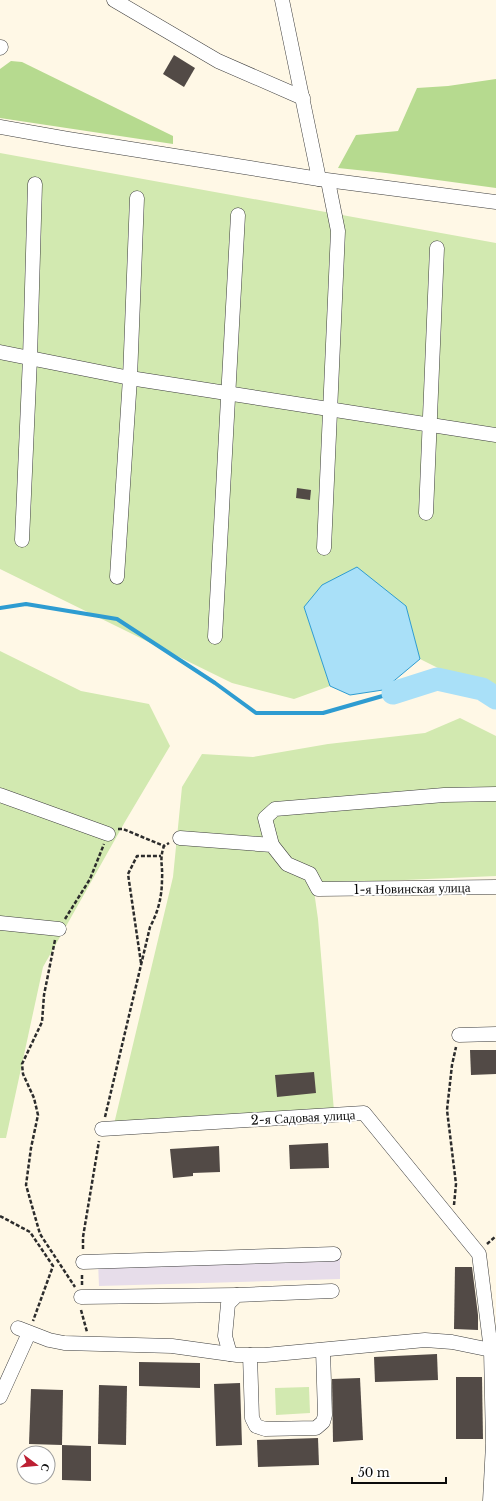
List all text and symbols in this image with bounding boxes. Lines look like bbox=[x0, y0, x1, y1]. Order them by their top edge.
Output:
street label: 1-я Новинская улица bbox=[353, 879, 471, 898]
street label: 2-я Садовая улица bbox=[250, 1106, 356, 1129]
north arrow bbox=[16, 1445, 56, 1485]
scale bar bbox=[352, 1459, 446, 1485]
text: С bbox=[38, 1462, 53, 1474]
text: 50 m bbox=[358, 1465, 390, 1480]

